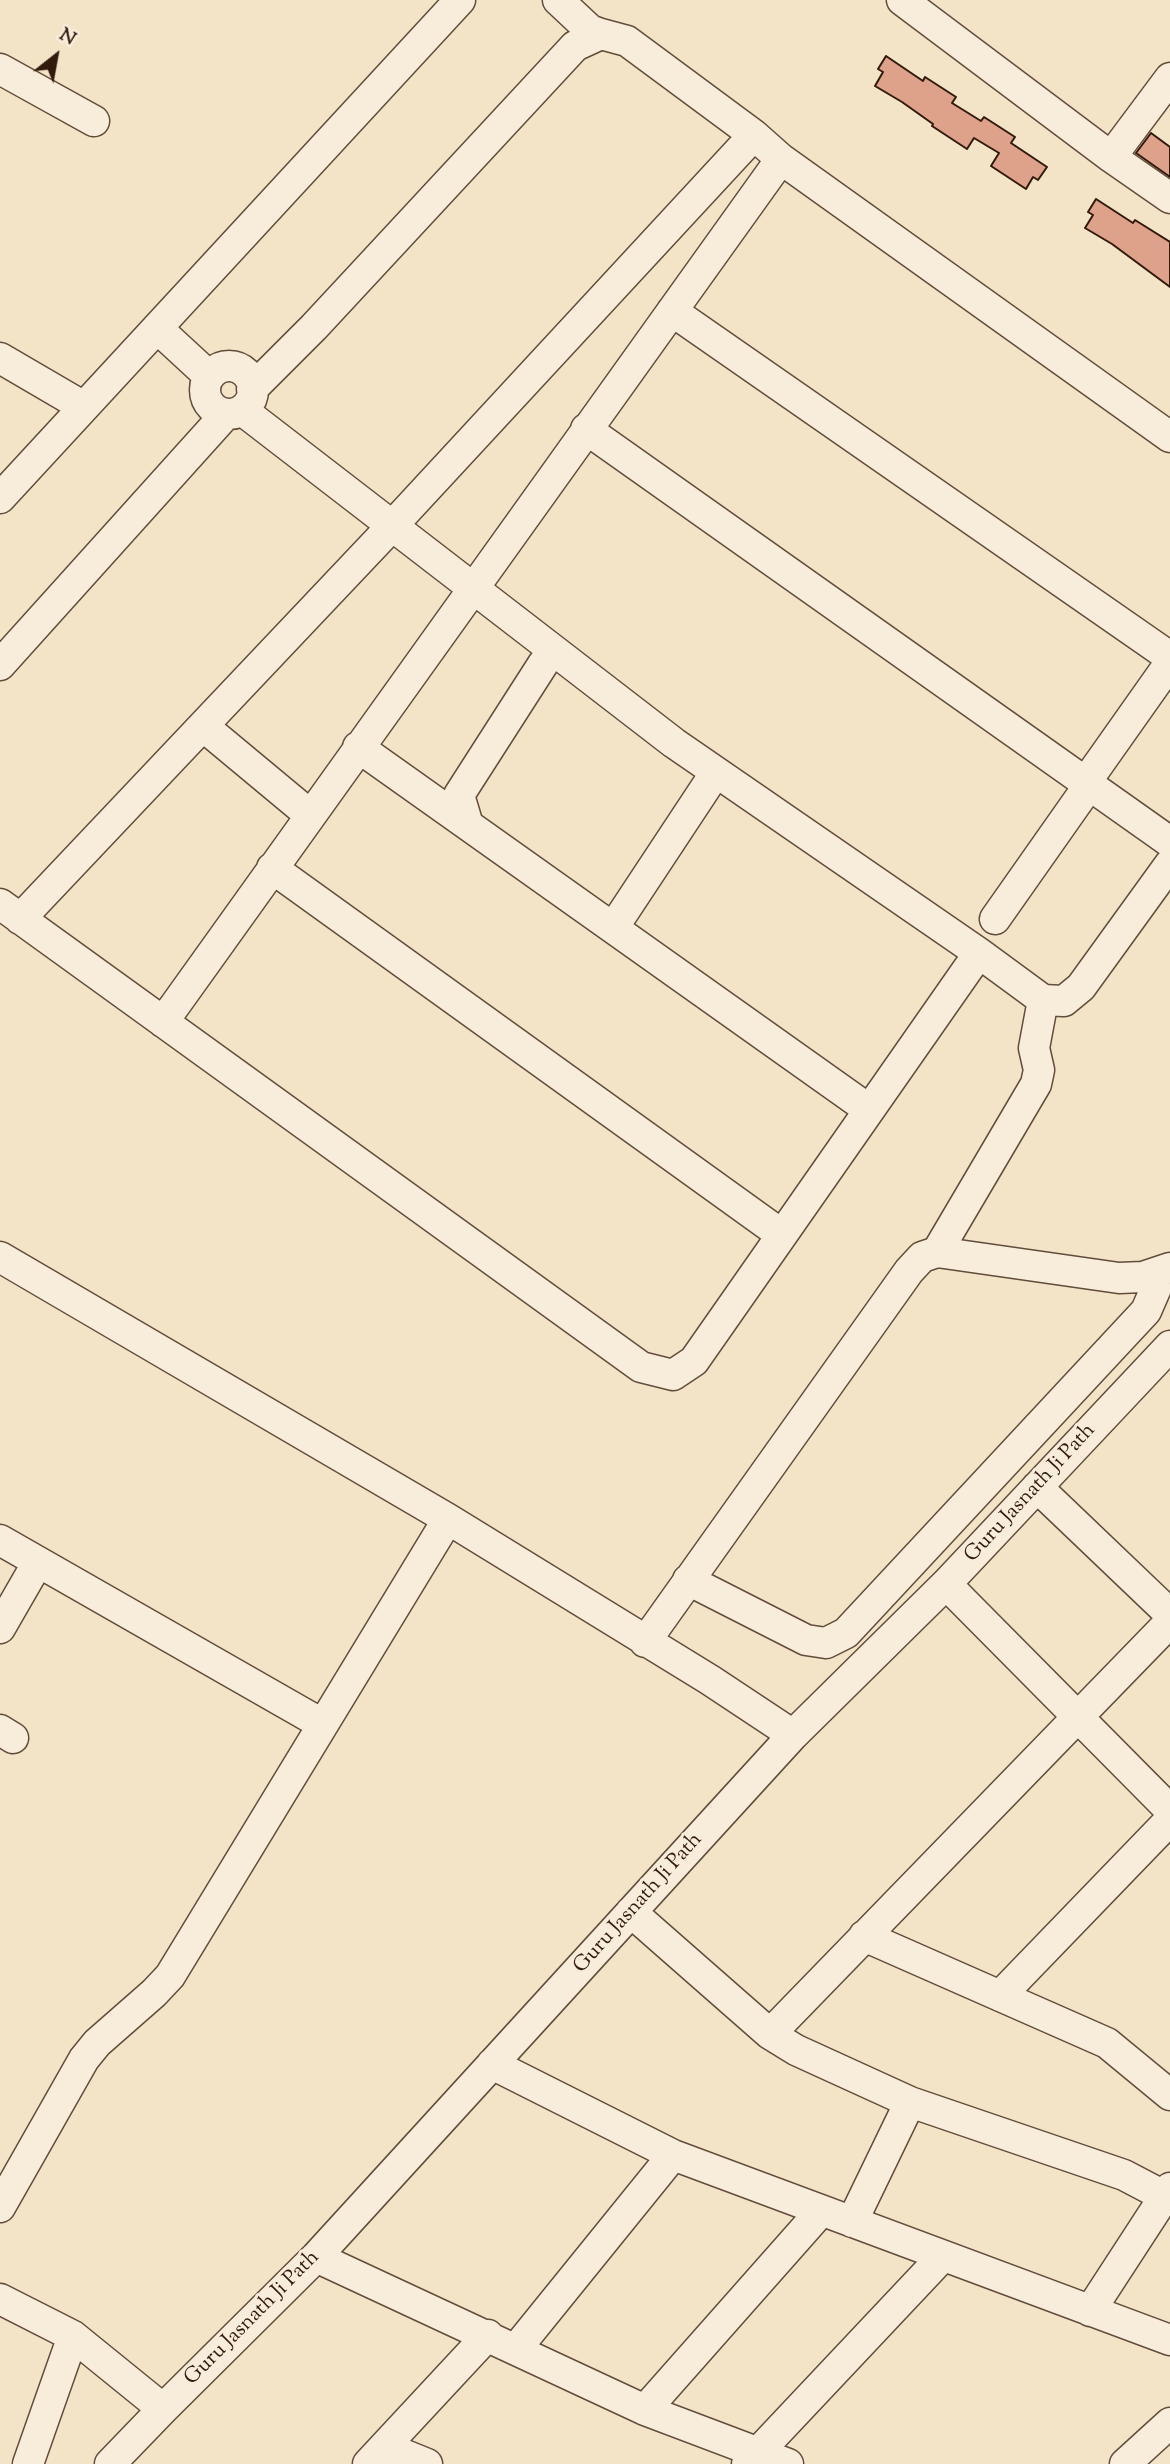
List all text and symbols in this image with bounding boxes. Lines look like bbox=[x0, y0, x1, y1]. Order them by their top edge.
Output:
north arrow bbox=[21, 21, 91, 91]
text: N bbox=[54, 22, 81, 53]
street label: Guru Jasnath Ji Path bbox=[960, 1419, 1102, 1569]
street label: Guru Jasnath Ji Path bbox=[569, 1828, 709, 1980]
street label: Guru Jasnath Ji Path bbox=[180, 2246, 326, 2392]

